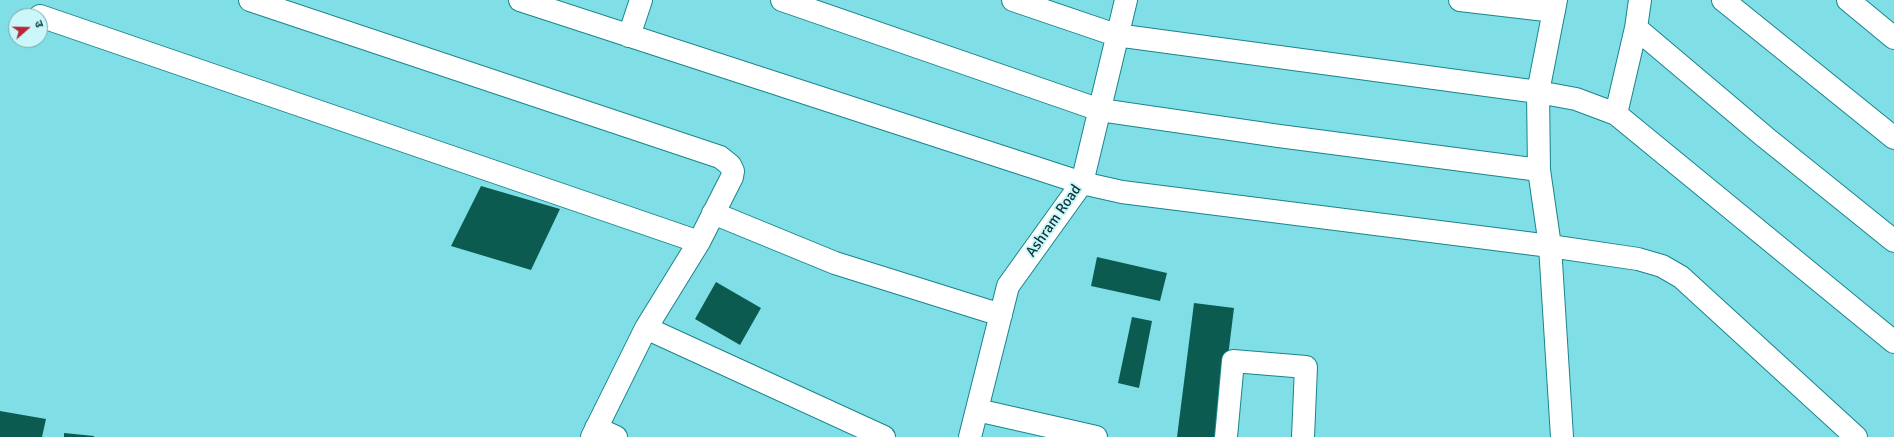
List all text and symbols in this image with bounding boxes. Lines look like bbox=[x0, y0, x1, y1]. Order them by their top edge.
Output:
north arrow bbox=[8, 8, 48, 48]
text: उ bbox=[32, 19, 46, 29]
street label: Ashram Road bbox=[1022, 181, 1086, 261]

